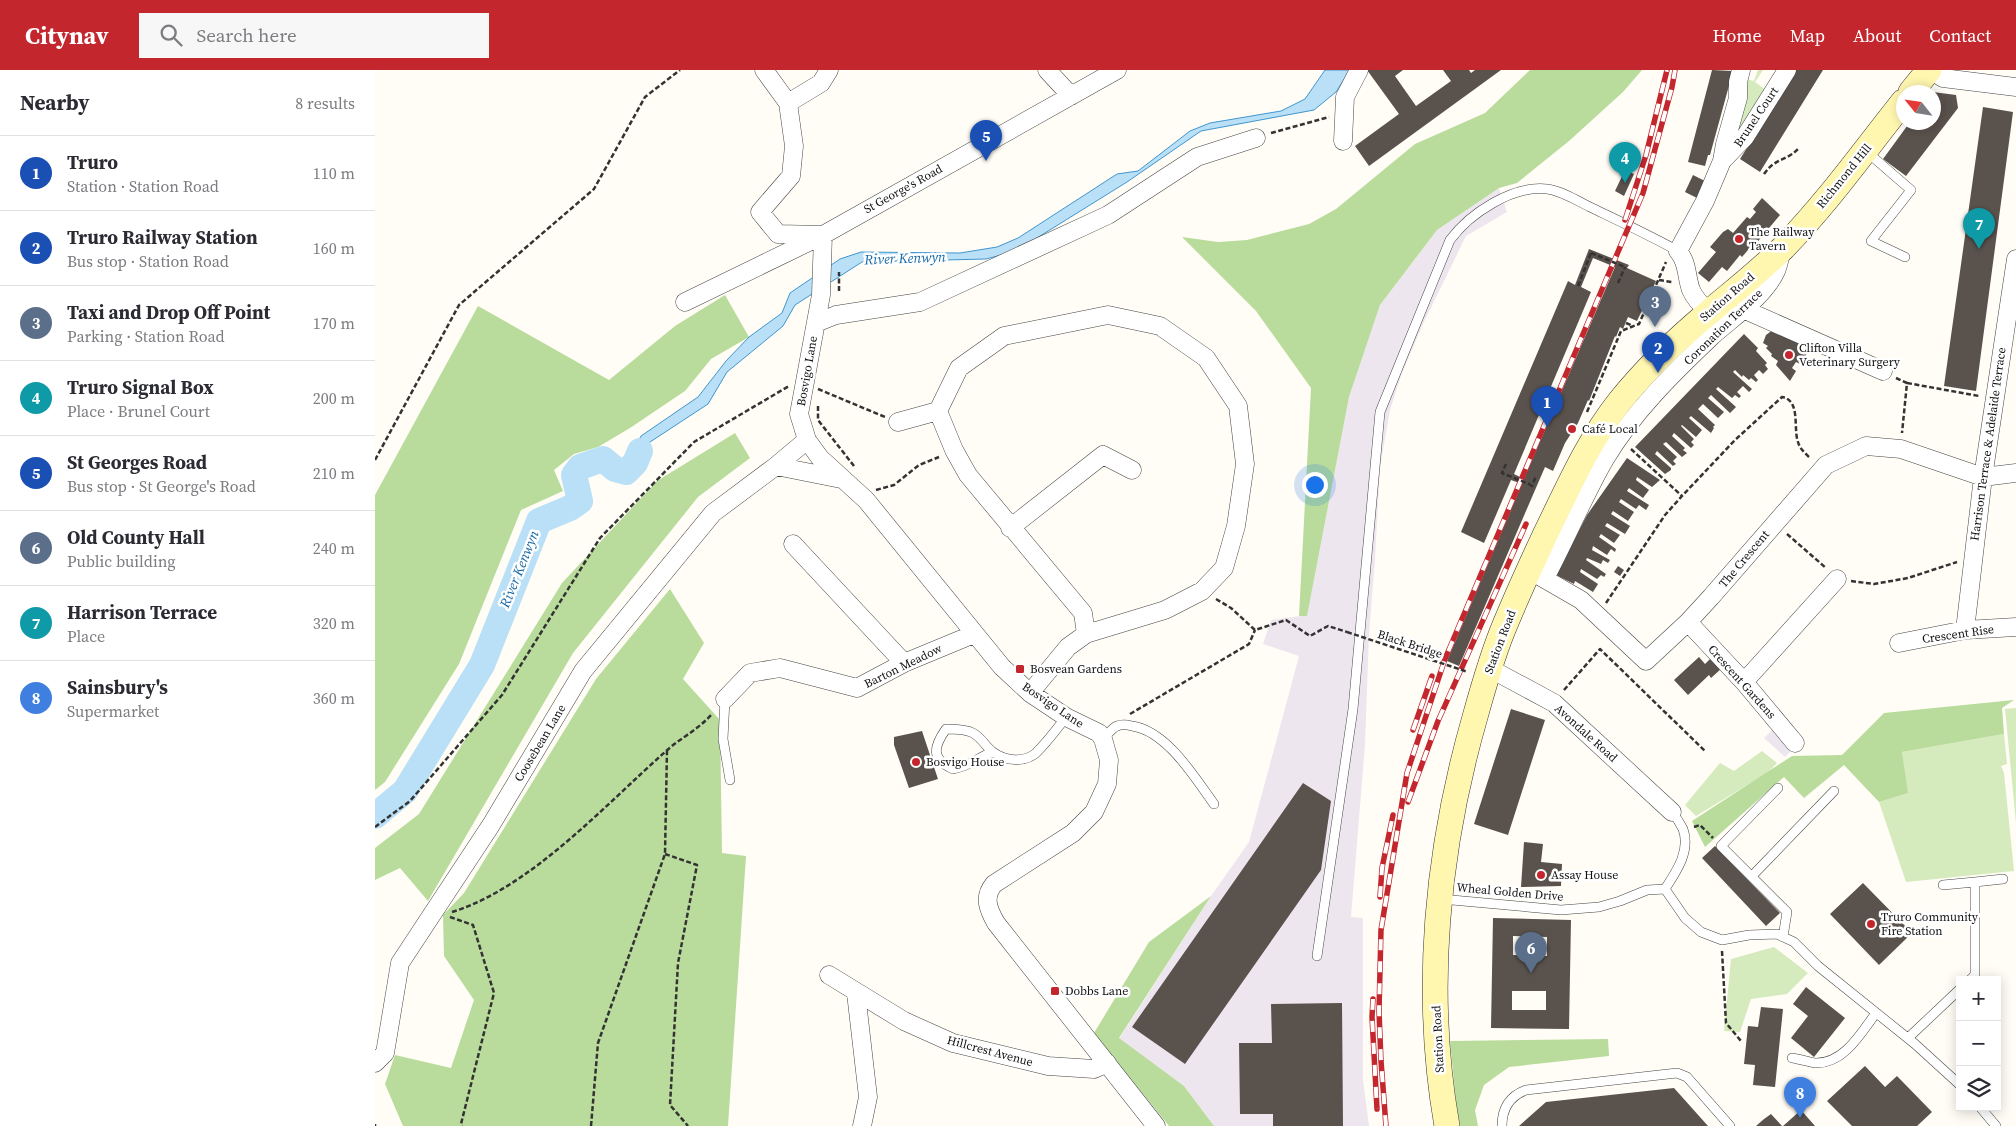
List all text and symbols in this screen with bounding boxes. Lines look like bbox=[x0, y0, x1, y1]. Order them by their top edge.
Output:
search box bbox=[139, 13, 489, 58]
text: Citynav bbox=[25, 19, 109, 52]
icon: search bbox=[157, 21, 185, 49]
text: Search here bbox=[197, 22, 297, 48]
text: Home bbox=[1713, 23, 1762, 48]
text: Map bbox=[1790, 23, 1825, 48]
text: About bbox=[1853, 23, 1901, 48]
text: Contact bbox=[1929, 23, 1991, 48]
street label: Brunel Court bbox=[1730, 84, 1782, 150]
north arrow bbox=[1896, 85, 1941, 130]
text: Nearby bbox=[20, 88, 90, 117]
text: 8 results bbox=[295, 92, 355, 114]
pin: 5 bbox=[970, 120, 1002, 161]
street label: Richmond Hill bbox=[1813, 140, 1875, 212]
pin: 4 bbox=[1609, 142, 1641, 183]
text: Truro bbox=[67, 149, 118, 175]
street label: St George's Road bbox=[861, 161, 945, 217]
text: 1 bbox=[32, 162, 40, 184]
text: 110 m bbox=[313, 162, 355, 184]
text: Station · Station Road bbox=[67, 175, 219, 197]
pin: 7 bbox=[1963, 208, 1995, 249]
text: Truro Railway Station bbox=[67, 224, 258, 250]
place label: The Railway Tavern bbox=[1749, 224, 1815, 254]
marker: The Railway Tavern bbox=[1733, 233, 1745, 245]
text: 2 bbox=[32, 237, 40, 259]
text: 160 m bbox=[313, 237, 355, 259]
water label: River Kenwyn bbox=[863, 247, 946, 269]
text: Bus stop · Station Road bbox=[67, 250, 229, 272]
street label: Station Road bbox=[1696, 269, 1758, 325]
street label: Coronation Terrace bbox=[1680, 285, 1766, 369]
pin: 3 bbox=[1639, 286, 1671, 327]
text: Taxi and Drop Off Point bbox=[67, 299, 270, 325]
text: 3 bbox=[32, 312, 40, 334]
text: 170 m bbox=[313, 312, 355, 334]
text: Parking · Station Road bbox=[67, 325, 225, 347]
pin: 2 bbox=[1642, 332, 1674, 373]
street label: Bosvigo Lane bbox=[793, 335, 821, 407]
place label: Clifton Villa Veterinary Surgery bbox=[1799, 340, 1901, 370]
street label: Harrison Terrace & Adelaide Terrace bbox=[1966, 346, 2010, 542]
marker: Clifton Villa Veterinary Surgery bbox=[1783, 349, 1795, 361]
text: Truro Signal Box bbox=[67, 374, 214, 400]
pin: 1 bbox=[1531, 386, 1563, 427]
text: 4 bbox=[32, 387, 40, 409]
text: 200 m bbox=[313, 387, 355, 409]
text: Place · Brunel Court bbox=[67, 400, 210, 422]
place label: Café Local bbox=[1582, 421, 1638, 437]
marker: Café Local bbox=[1566, 423, 1578, 435]
text: St Georges Road bbox=[67, 449, 207, 475]
text: 5 bbox=[32, 462, 40, 484]
text: 210 m bbox=[313, 462, 355, 484]
your location bbox=[1302, 472, 1328, 498]
text: Bus stop · St George's Road bbox=[67, 475, 256, 497]
text: Old County Hall bbox=[67, 524, 205, 550]
water label: River Kenwyn bbox=[494, 527, 544, 611]
street label: The Crescent bbox=[1715, 527, 1773, 591]
text: 6 bbox=[32, 537, 40, 559]
text: 240 m bbox=[313, 537, 355, 559]
text: Public building bbox=[67, 550, 176, 572]
text: Harrison Terrace bbox=[67, 599, 217, 625]
street label: Station Road bbox=[1480, 608, 1520, 676]
text: 7 bbox=[32, 612, 40, 634]
text: 320 m bbox=[313, 612, 355, 634]
street label: Crescent Rise bbox=[1921, 621, 1995, 647]
text: Place bbox=[67, 625, 105, 647]
street label: Black Bridge bbox=[1376, 626, 1444, 662]
street label: Barton Meadow bbox=[861, 640, 945, 692]
street label: Crescent Gardens bbox=[1704, 642, 1780, 722]
place label: Bosvean Gardens bbox=[1030, 661, 1122, 677]
marker: Bosvean Gardens bbox=[1014, 663, 1026, 675]
text: Sainsbury's bbox=[67, 674, 168, 700]
street label: Bosvigo Lane bbox=[1019, 678, 1087, 732]
text: 8 bbox=[32, 687, 40, 709]
text: 360 m bbox=[313, 687, 355, 709]
text: Supermarket bbox=[67, 700, 159, 722]
street label: Avondale Road bbox=[1551, 700, 1621, 766]
street label: Coosebean Lane bbox=[511, 701, 569, 785]
place label: Bosvigo House bbox=[926, 754, 1004, 770]
marker: Bosvigo House bbox=[910, 756, 922, 768]
place label: Assay House bbox=[1551, 867, 1618, 883]
marker: Assay House bbox=[1535, 869, 1547, 881]
street label: Wheal Golden Drive bbox=[1456, 879, 1564, 905]
place label: Truro Community Fire Station bbox=[1881, 909, 1979, 939]
marker: Truro Community Fire Station bbox=[1865, 918, 1877, 930]
pin: 6 bbox=[1515, 932, 1547, 973]
map controls bbox=[1956, 976, 2001, 1111]
button: + bbox=[1956, 976, 2001, 1021]
place label: Dobbs Lane bbox=[1065, 983, 1128, 999]
marker: Dobbs Lane bbox=[1049, 985, 1061, 997]
street label: Station Road bbox=[1428, 1005, 1448, 1073]
button: − bbox=[1956, 1021, 2001, 1066]
street label: Hillcrest Avenue bbox=[945, 1032, 1035, 1070]
button: layers bbox=[1956, 1066, 2001, 1111]
pin: 8 bbox=[1784, 1077, 1816, 1118]

